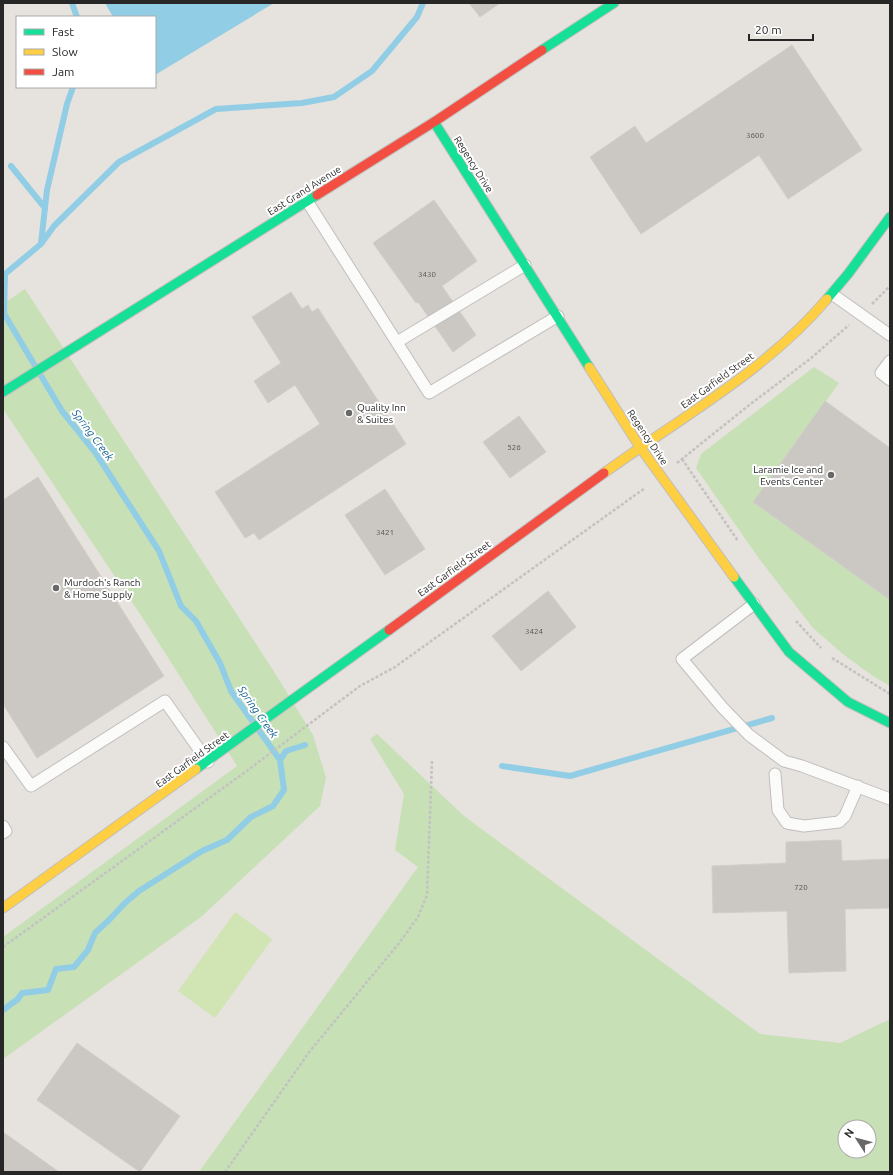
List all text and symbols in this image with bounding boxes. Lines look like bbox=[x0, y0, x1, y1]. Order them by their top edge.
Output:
legend bbox=[16, 16, 156, 88]
scale bar bbox=[749, 16, 813, 42]
text: 20 m bbox=[755, 23, 782, 36]
text: Fast bbox=[52, 25, 74, 38]
text: Slow bbox=[52, 45, 78, 58]
text: Jam bbox=[52, 65, 74, 78]
house number: 3600 bbox=[746, 131, 765, 140]
street label: Regency Drive bbox=[452, 134, 495, 194]
street label: East Grand Avenue bbox=[266, 163, 343, 217]
house number: 3430 bbox=[418, 270, 437, 279]
street label: East Garfield Street bbox=[679, 350, 756, 411]
place label: Quality Inn & Suites bbox=[357, 402, 406, 425]
water label: Spring Creek bbox=[69, 406, 116, 463]
marker: Quality Inn & Suites bbox=[344, 408, 354, 418]
street label: Regency Drive bbox=[625, 408, 670, 467]
house number: 526 bbox=[507, 443, 521, 452]
place label: Laramie Ice and Events Center bbox=[753, 464, 823, 487]
marker: Laramie Ice and Events Center bbox=[826, 470, 836, 480]
house number: 3421 bbox=[376, 528, 394, 537]
street label: East Garfield Street bbox=[416, 538, 493, 599]
place label: Murdoch's Ranch & Home Supply bbox=[64, 577, 140, 600]
marker: Murdoch's Ranch & Home Supply bbox=[51, 583, 61, 593]
house number: 3424 bbox=[525, 627, 544, 636]
water label: Spring Creek bbox=[235, 683, 281, 741]
street label: East Garfield Street bbox=[154, 729, 231, 790]
house number: 720 bbox=[794, 883, 808, 892]
north arrow bbox=[837, 1119, 877, 1159]
text: N bbox=[842, 1126, 856, 1140]

